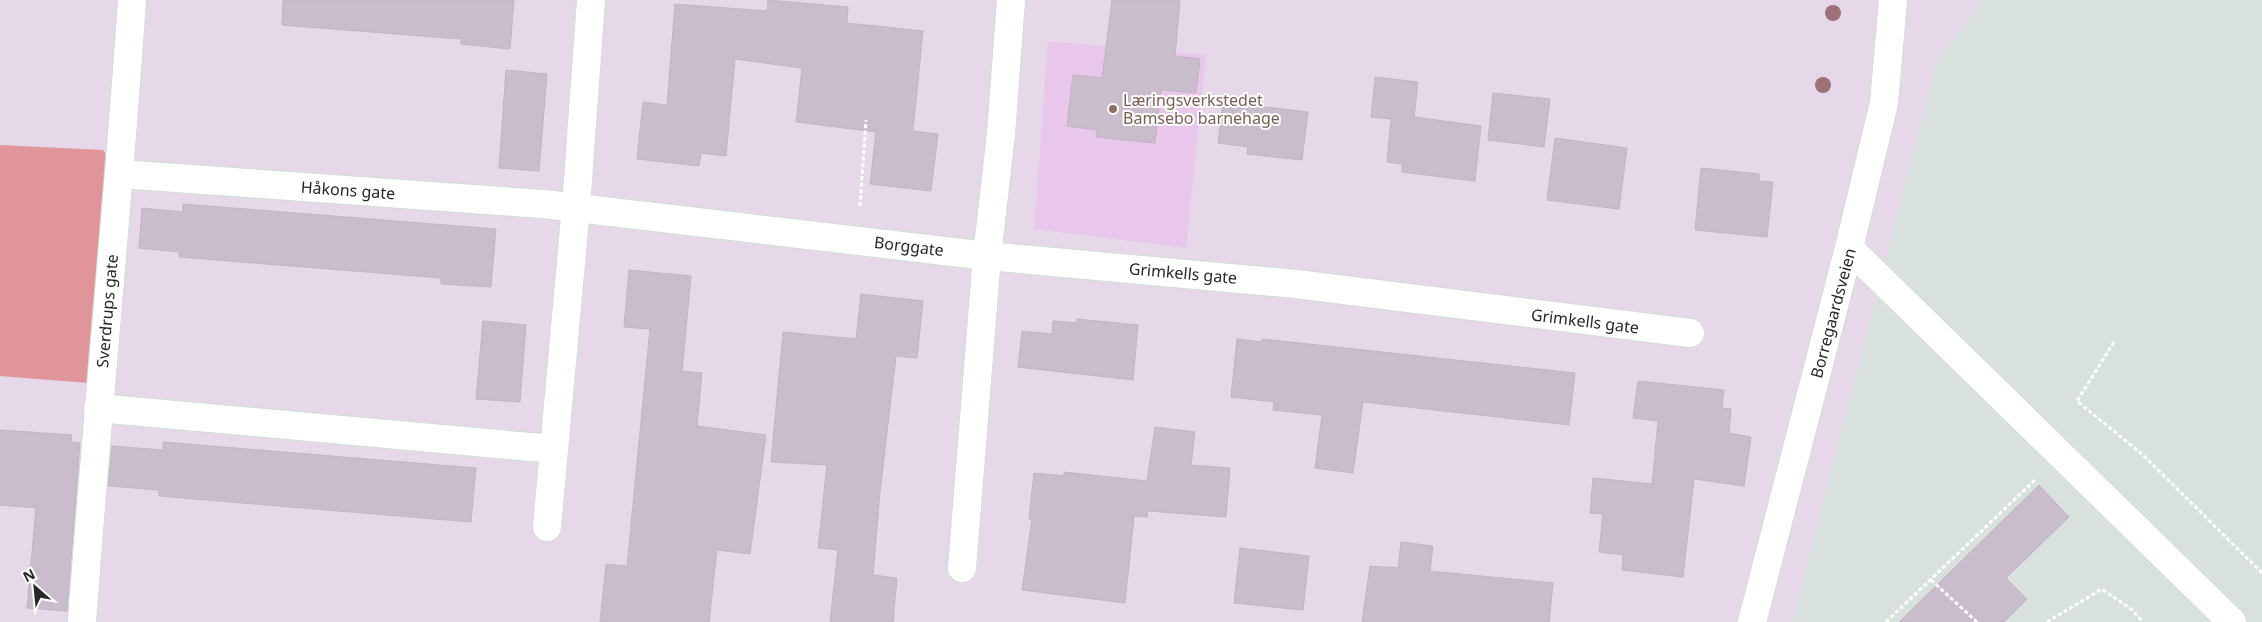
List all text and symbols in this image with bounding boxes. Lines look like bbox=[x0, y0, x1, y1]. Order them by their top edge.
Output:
place label: Læringsverkstedet Bamsebo barnehage bbox=[1123, 89, 1280, 129]
marker: Læringsverkstedet Bamsebo barnehage bbox=[1107, 103, 1119, 115]
street label: Håkons gate bbox=[300, 176, 396, 204]
street label: Borggate bbox=[873, 231, 945, 261]
street label: Borregaardsveien bbox=[1805, 246, 1861, 380]
street label: Sverdrups gate bbox=[91, 253, 123, 369]
street label: Grimkells gate bbox=[1128, 257, 1238, 289]
street label: Grimkells gate bbox=[1530, 303, 1640, 339]
north arrow bbox=[10, 562, 60, 612]
text: N bbox=[19, 564, 38, 586]

